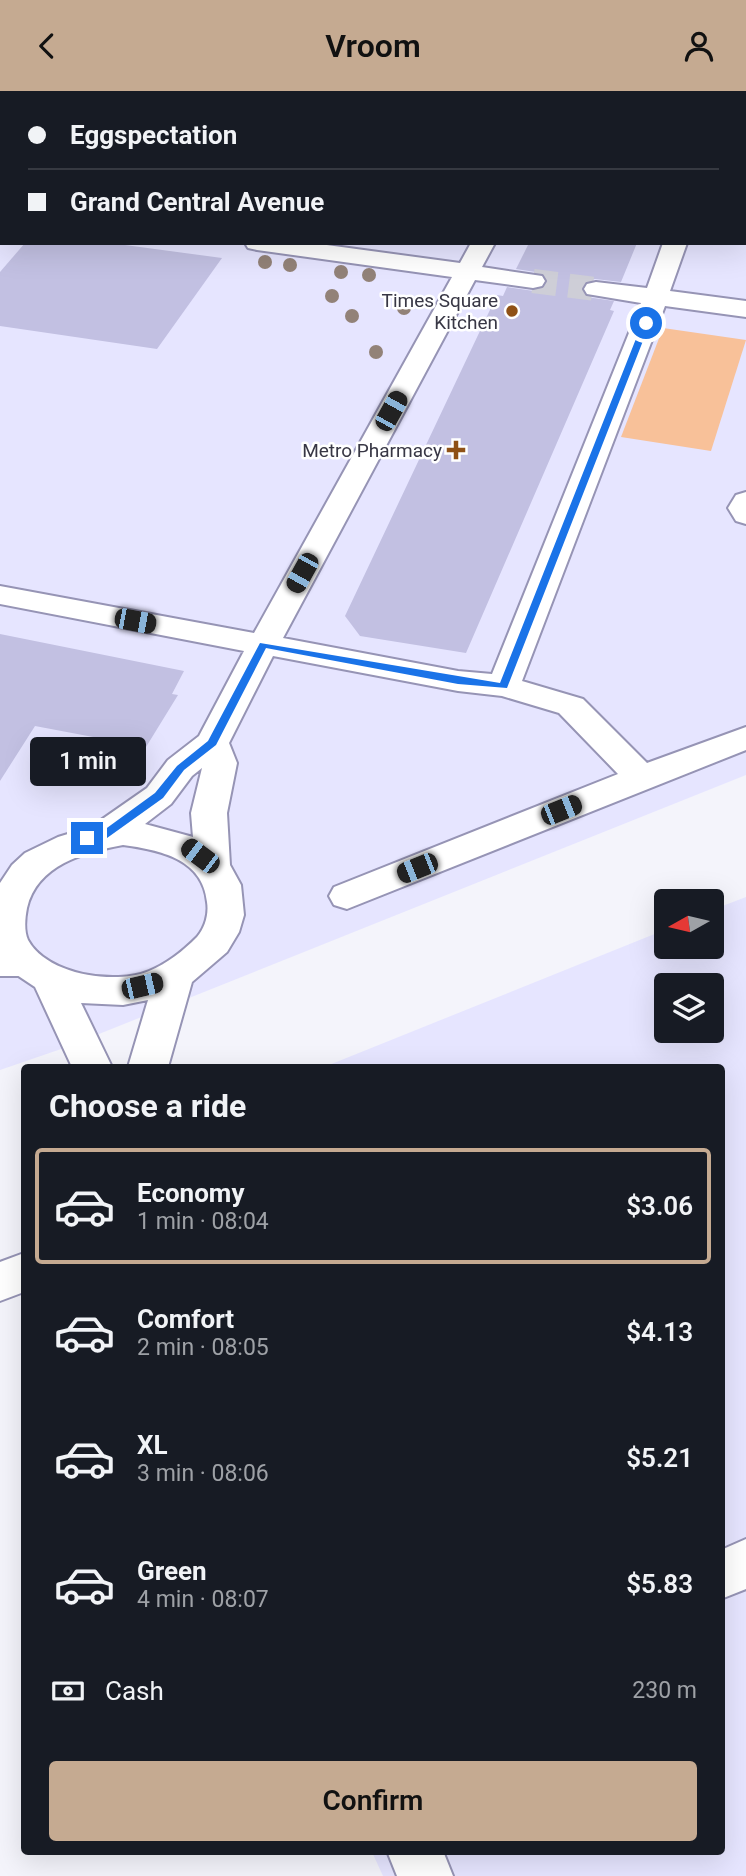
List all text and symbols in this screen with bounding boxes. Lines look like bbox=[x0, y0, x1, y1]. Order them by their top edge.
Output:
icon: back bbox=[28, 27, 66, 65]
text: Vroom bbox=[325, 27, 421, 65]
icon: person bbox=[680, 27, 718, 65]
text: Eggspectation bbox=[70, 120, 237, 150]
text: Grand Central Avenue bbox=[70, 187, 324, 217]
place label: Times Square Kitchen bbox=[382, 289, 498, 334]
marker: Times Square Kitchen bbox=[504, 303, 520, 319]
route start bbox=[630, 307, 662, 339]
car bbox=[372, 388, 411, 434]
place label: Metro Pharmacy bbox=[302, 439, 442, 462]
marker: Metro Pharmacy bbox=[448, 442, 464, 458]
car bbox=[283, 550, 322, 596]
car bbox=[113, 607, 158, 635]
callout: 1 min bbox=[29, 737, 145, 785]
text: 1 min bbox=[59, 748, 117, 775]
car bbox=[538, 792, 585, 828]
route end bbox=[71, 822, 103, 854]
car bbox=[177, 835, 224, 877]
car bbox=[394, 850, 441, 886]
north arrow bbox=[654, 889, 724, 959]
map controls bbox=[654, 889, 724, 1043]
car bbox=[120, 971, 165, 1001]
button: layers bbox=[654, 973, 724, 1043]
text: Choose a ride bbox=[49, 1087, 246, 1125]
icon: car bbox=[53, 1175, 116, 1238]
text: Economy bbox=[137, 1178, 244, 1208]
text: $3.06 bbox=[626, 1191, 693, 1221]
text: 1 min · 08:04 bbox=[137, 1208, 269, 1235]
icon: car bbox=[53, 1301, 116, 1364]
text: Comfort bbox=[137, 1304, 234, 1334]
text: $4.13 bbox=[626, 1317, 693, 1347]
text: 2 min · 08:05 bbox=[137, 1334, 269, 1361]
icon: car bbox=[53, 1427, 116, 1490]
text: XL bbox=[137, 1430, 168, 1460]
text: $5.21 bbox=[626, 1443, 693, 1473]
text: 3 min · 08:06 bbox=[137, 1460, 269, 1487]
icon: car bbox=[53, 1553, 116, 1616]
text: Green bbox=[137, 1556, 207, 1586]
text: $5.83 bbox=[626, 1569, 693, 1599]
text: 4 min · 08:07 bbox=[137, 1586, 269, 1613]
icon: cash bbox=[49, 1672, 87, 1710]
text: Cash bbox=[105, 1676, 164, 1706]
text: 230 m bbox=[632, 1677, 697, 1704]
button: Confirm bbox=[49, 1761, 697, 1841]

